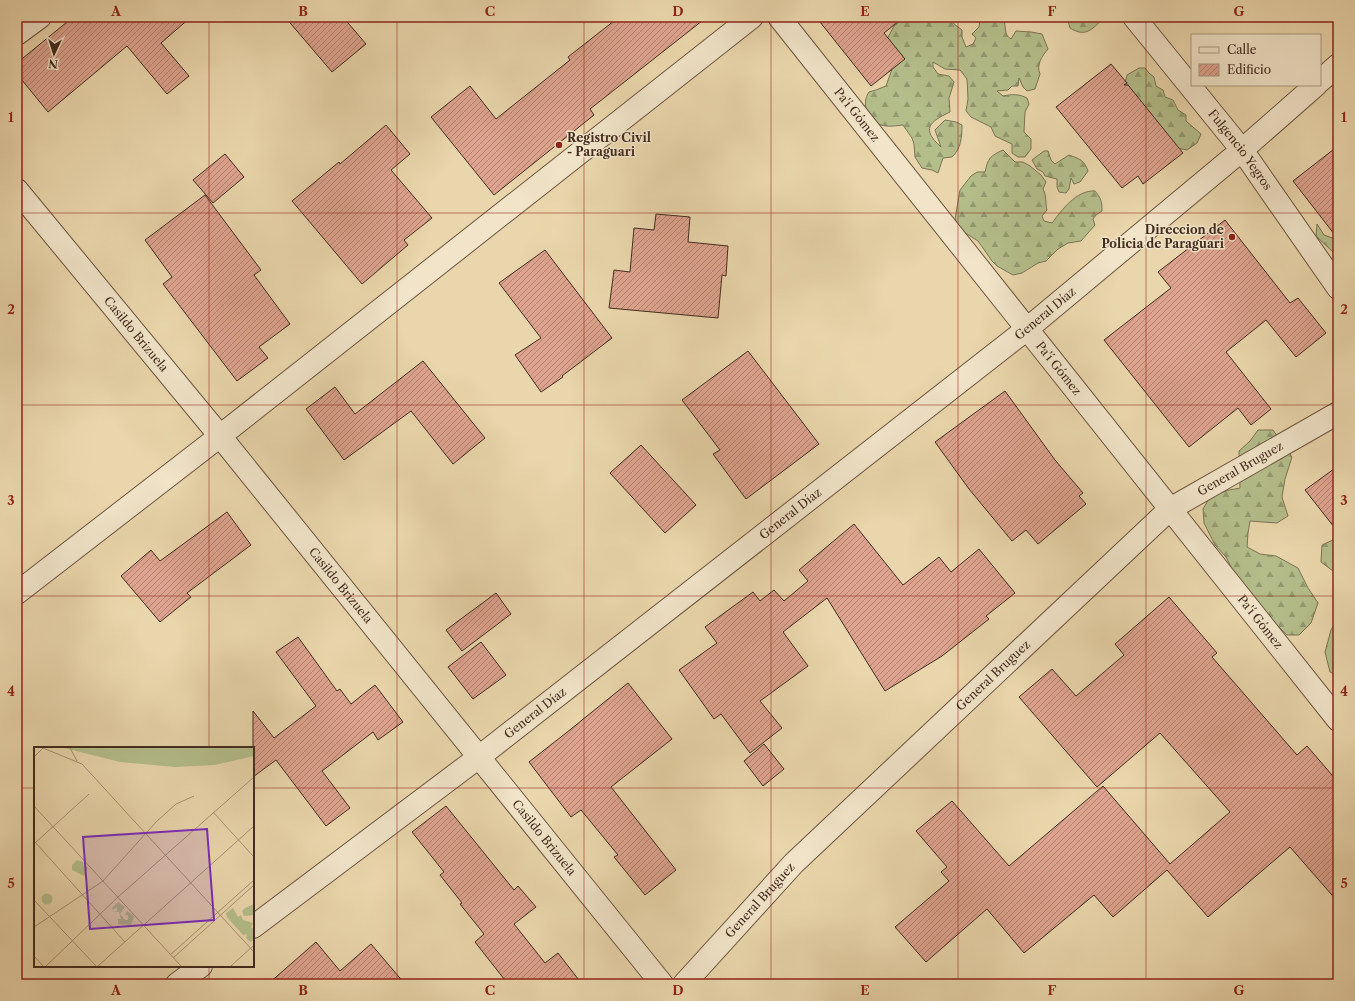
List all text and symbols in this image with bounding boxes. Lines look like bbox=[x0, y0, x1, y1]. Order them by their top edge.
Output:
text: A bbox=[110, 3, 122, 19]
text: B bbox=[298, 3, 308, 19]
text: C bbox=[485, 3, 495, 19]
text: D bbox=[672, 3, 684, 19]
text: E bbox=[860, 3, 870, 19]
text: F bbox=[1048, 3, 1057, 19]
text: G bbox=[1233, 3, 1245, 19]
north arrow bbox=[34, 34, 74, 74]
legend bbox=[1191, 34, 1321, 86]
text: Calle bbox=[1227, 42, 1257, 57]
text: N bbox=[48, 57, 59, 71]
text: Edificio bbox=[1227, 62, 1271, 77]
street label: Pa'í Gómez bbox=[831, 85, 883, 144]
street label: Fulgencio Yegros bbox=[1205, 106, 1276, 193]
text: 1 bbox=[8, 109, 14, 125]
text: 1 bbox=[1341, 109, 1347, 125]
place label: Registro Civil - Paraguari bbox=[567, 130, 651, 159]
marker: Registro Civil - Paraguari bbox=[554, 140, 564, 150]
place label: Direccion de Policia de Paraguari bbox=[1101, 222, 1225, 251]
marker: Direccion de Policia de Paraguari bbox=[1227, 232, 1237, 242]
street label: General Díaz bbox=[1011, 284, 1079, 343]
street label: Casildo Brizuela bbox=[101, 293, 172, 375]
text: 2 bbox=[7, 301, 15, 317]
text: 2 bbox=[1340, 301, 1348, 317]
street label: Pa'í Gómez bbox=[1033, 338, 1085, 398]
street label: General Bruguez bbox=[1195, 438, 1286, 499]
street label: General Díaz bbox=[756, 484, 824, 542]
text: 3 bbox=[7, 492, 15, 508]
text: 3 bbox=[1340, 492, 1348, 508]
street label: Casildo Brizuela bbox=[306, 544, 376, 627]
street label: Pa'í Gómez bbox=[1235, 592, 1286, 652]
street label: General Bruguez bbox=[953, 637, 1033, 714]
text: 4 bbox=[7, 683, 15, 699]
text: 4 bbox=[1340, 683, 1348, 699]
street label: General Díaz bbox=[501, 684, 569, 742]
inset map bbox=[34, 747, 254, 967]
street label: Casildo Brizuela bbox=[509, 796, 580, 879]
street label: General Bruguez bbox=[722, 859, 798, 941]
text: 5 bbox=[7, 875, 15, 891]
text: 5 bbox=[1340, 875, 1348, 891]
text: A bbox=[110, 982, 122, 998]
text: B bbox=[298, 982, 308, 998]
text: C bbox=[485, 982, 495, 998]
text: D bbox=[672, 982, 684, 998]
text: E bbox=[860, 982, 870, 998]
text: F bbox=[1048, 982, 1057, 998]
text: G bbox=[1233, 982, 1245, 998]

